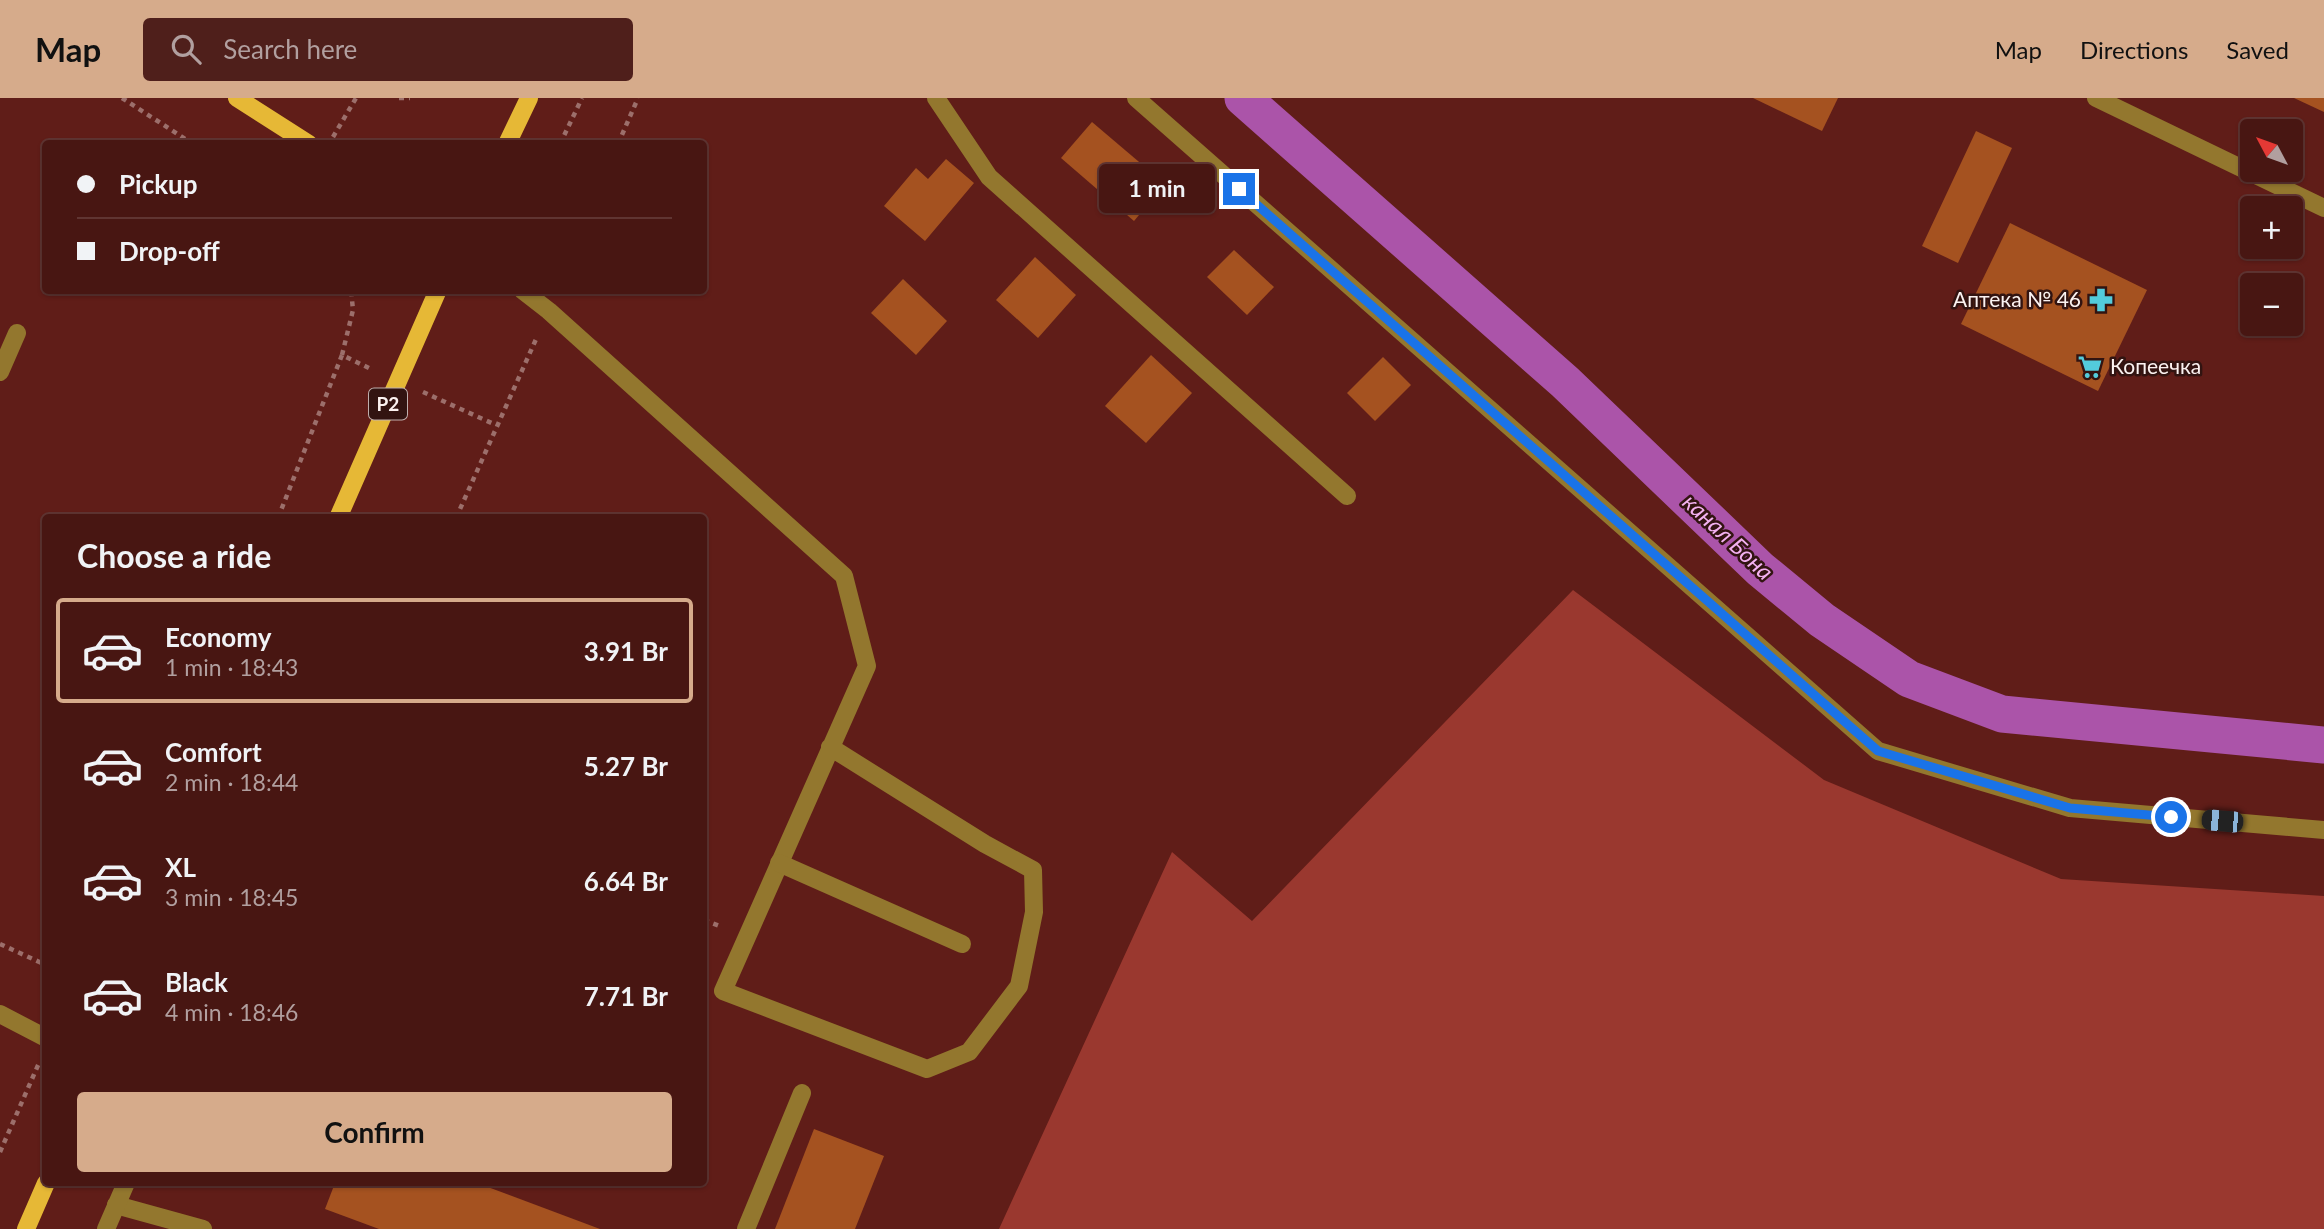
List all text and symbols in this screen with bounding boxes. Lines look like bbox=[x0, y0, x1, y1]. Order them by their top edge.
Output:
search box bbox=[143, 18, 633, 81]
text: Map bbox=[35, 29, 101, 69]
icon: search bbox=[167, 30, 205, 68]
text: Search here bbox=[223, 33, 357, 65]
text: Map bbox=[1995, 35, 2042, 64]
text: Directions bbox=[2080, 35, 2188, 64]
text: Saved bbox=[2226, 35, 2289, 64]
north arrow bbox=[2240, 119, 2303, 182]
map controls bbox=[2240, 119, 2303, 336]
callout: 1 min bbox=[1099, 164, 1214, 214]
text: Pickup bbox=[119, 168, 198, 200]
route end bbox=[1223, 173, 1255, 205]
text: 1 min bbox=[1128, 174, 1186, 202]
button: + bbox=[2240, 196, 2303, 259]
text: Drop-off bbox=[119, 235, 220, 267]
button: − bbox=[2240, 273, 2303, 336]
place label: Аптека № 46 bbox=[1953, 286, 2081, 311]
pharmacy icon: Аптека № 46 bbox=[2087, 286, 2115, 314]
supermarket icon: Копеечка bbox=[2076, 353, 2104, 381]
place label: Копеечка bbox=[2110, 353, 2201, 378]
road number: Р2 bbox=[369, 388, 407, 420]
water label: канал Бона bbox=[1678, 487, 1780, 585]
text: Choose a ride bbox=[77, 536, 271, 575]
icon: car bbox=[81, 619, 144, 682]
text: Economy bbox=[165, 621, 271, 653]
text: 3.91 Br bbox=[584, 635, 668, 667]
text: 1 min · 18:43 bbox=[165, 653, 298, 681]
icon: car bbox=[81, 734, 144, 797]
text: Comfort bbox=[165, 736, 262, 768]
text: 5.27 Br bbox=[584, 750, 668, 782]
text: 2 min · 18:44 bbox=[165, 768, 298, 796]
route start bbox=[2155, 801, 2187, 833]
car bbox=[2201, 809, 2244, 833]
icon: car bbox=[81, 849, 144, 912]
text: XL bbox=[165, 851, 196, 883]
text: 6.64 Br bbox=[584, 865, 668, 897]
text: 3 min · 18:45 bbox=[165, 883, 298, 911]
icon: car bbox=[81, 964, 144, 1027]
text: Black bbox=[165, 966, 228, 998]
text: 7.71 Br bbox=[584, 980, 668, 1012]
text: 4 min · 18:46 bbox=[165, 998, 298, 1026]
button: Confirm bbox=[77, 1092, 672, 1172]

